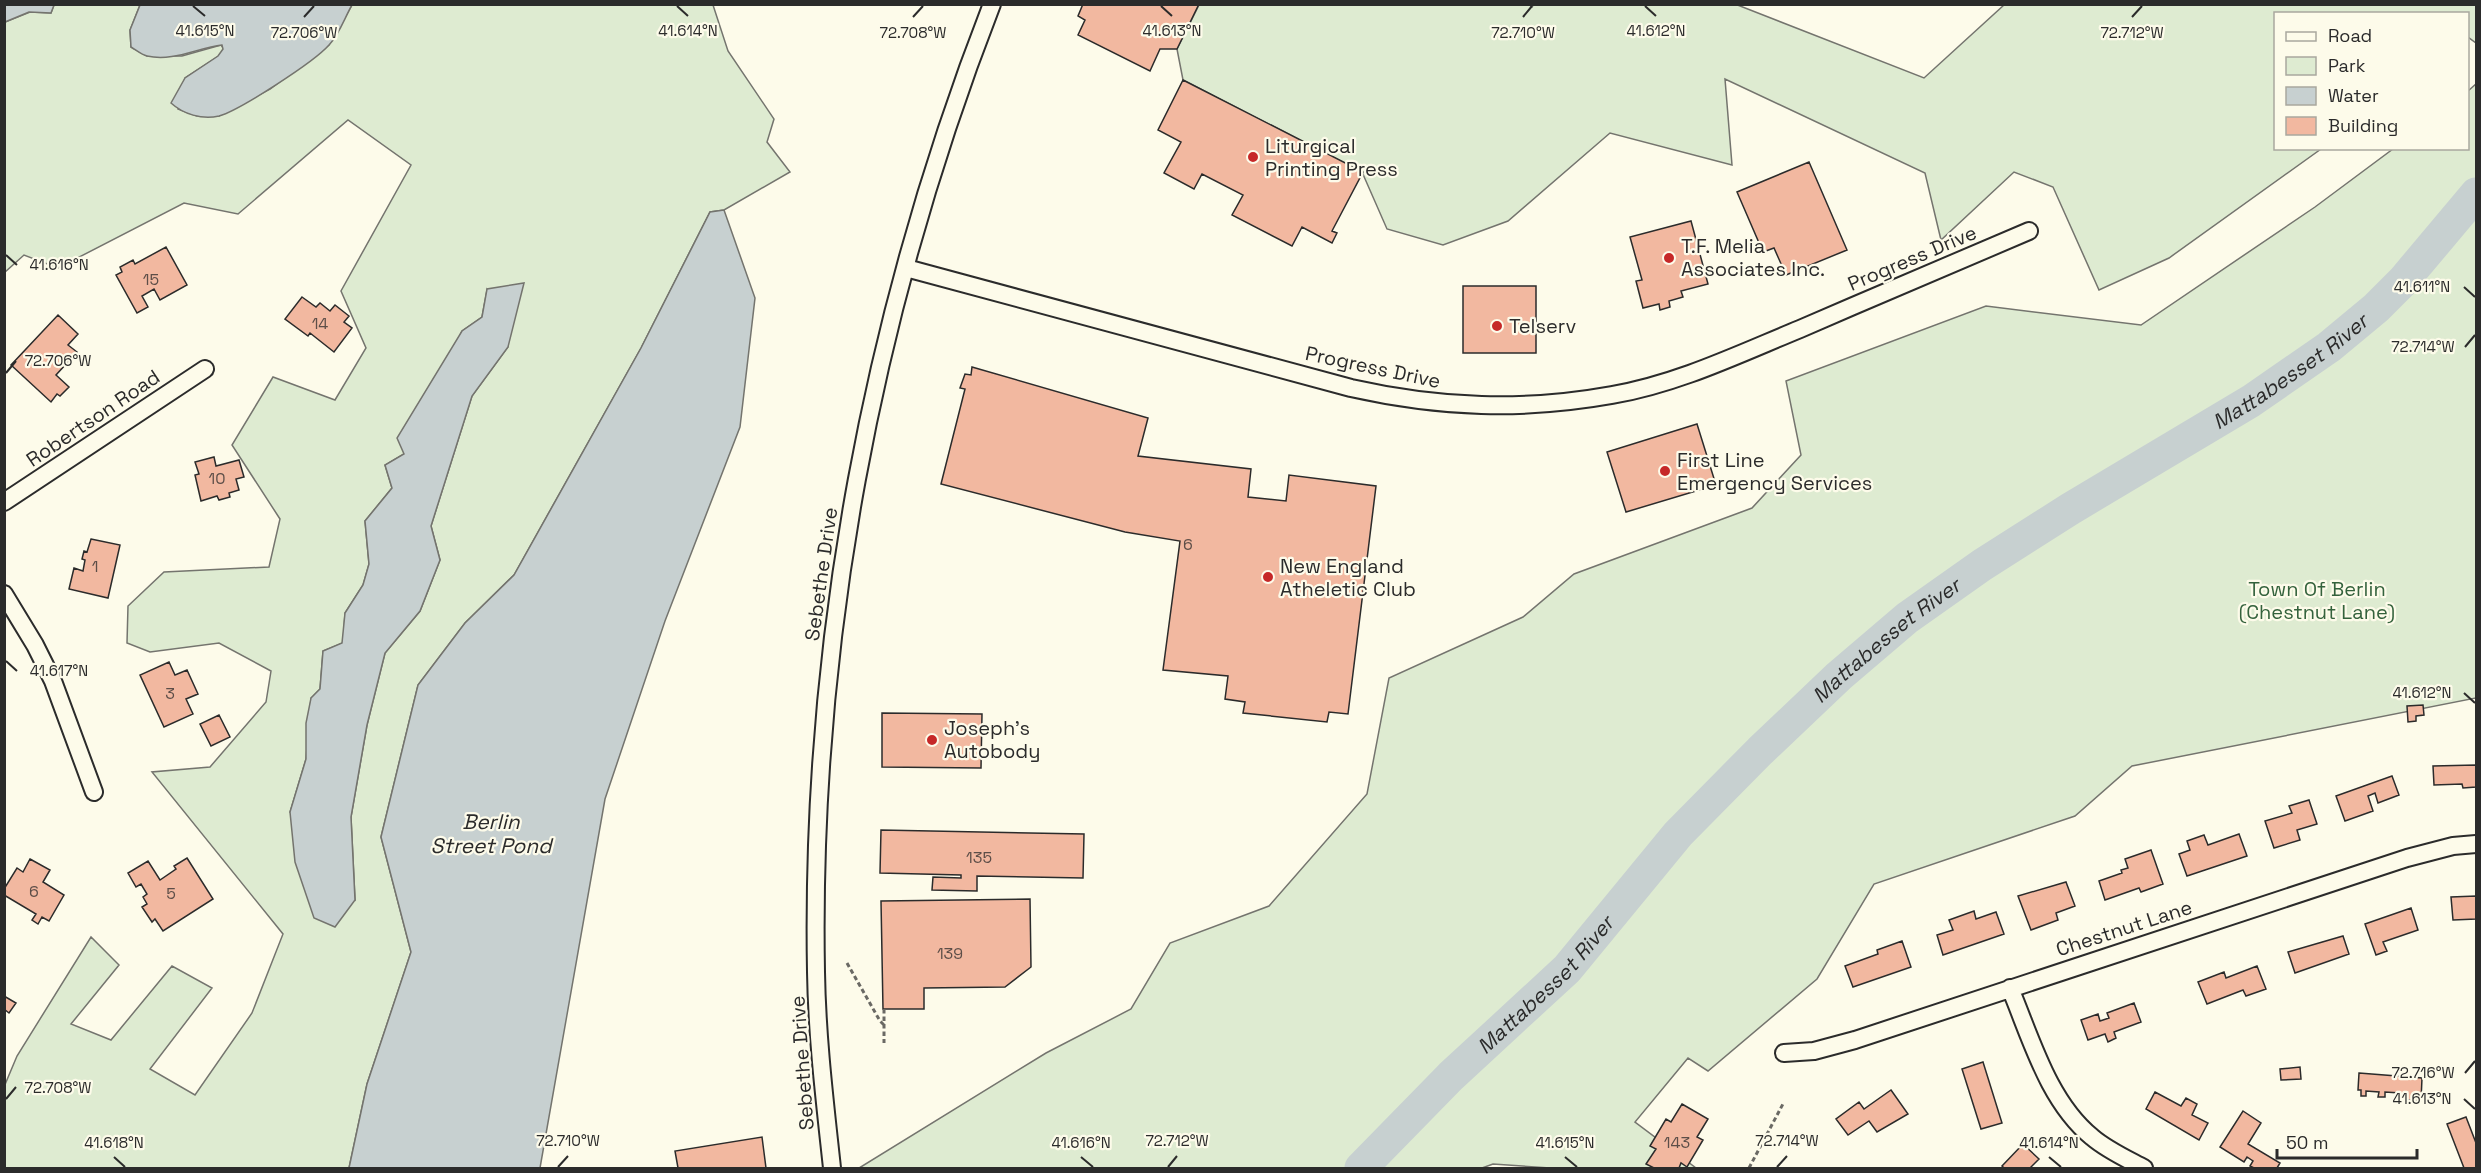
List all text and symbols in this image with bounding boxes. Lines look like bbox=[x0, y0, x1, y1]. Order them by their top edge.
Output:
legend bbox=[2274, 12, 2469, 150]
text: 41.615°N bbox=[175, 21, 235, 40]
text: 41.614°N bbox=[658, 21, 718, 40]
text: 41.613°N bbox=[1142, 21, 1202, 40]
text: 41.612°N bbox=[1626, 21, 1686, 40]
text: 72.706°W bbox=[271, 23, 337, 42]
text: 72.708°W bbox=[880, 23, 946, 42]
text: 72.710°W bbox=[1491, 23, 1555, 42]
text: 72.712°W bbox=[2100, 23, 2164, 42]
text: Road bbox=[2328, 24, 2372, 47]
text: Park bbox=[2328, 54, 2366, 77]
text: Water bbox=[2328, 84, 2379, 107]
text: Building bbox=[2328, 114, 2398, 137]
place label: Liturgical Printing Press bbox=[1265, 133, 1398, 182]
marker: Liturgical Printing Press bbox=[1246, 150, 1260, 164]
street label: Progress Drive bbox=[1844, 219, 1980, 297]
place label: T.F. Melia Associates Inc. bbox=[1681, 233, 1825, 282]
marker: T.F. Melia Associates Inc. bbox=[1662, 251, 1676, 265]
text: 41.616°N bbox=[29, 255, 89, 274]
house number: 15 bbox=[143, 269, 159, 290]
text: 41.611°N bbox=[2394, 277, 2450, 296]
water label: Mattabesset River bbox=[2207, 306, 2374, 435]
house number: 14 bbox=[312, 313, 328, 334]
place label: Telserv bbox=[1509, 313, 1576, 339]
marker: Telserv bbox=[1490, 319, 1504, 333]
text: 72.714°W bbox=[2391, 337, 2455, 356]
street label: Progress Drive bbox=[1303, 340, 1443, 394]
text: 72.706°W bbox=[25, 351, 91, 370]
street label: Robertson Road bbox=[21, 364, 165, 472]
place label: First Line Emergency Services bbox=[1677, 447, 1872, 496]
marker: First Line Emergency Services bbox=[1658, 464, 1672, 478]
house number: 10 bbox=[209, 468, 225, 489]
street label: Sebethe Drive bbox=[799, 505, 843, 643]
house number: 6 bbox=[1183, 534, 1193, 555]
place label: New England Atheletic Club bbox=[1280, 553, 1416, 602]
house number: 1 bbox=[92, 556, 98, 577]
marker: New England Atheletic Club bbox=[1261, 570, 1275, 584]
water label: Mattabesset River bbox=[1806, 570, 1967, 708]
park label: Town Of Berlin (Chestnut Lane) bbox=[2239, 576, 2395, 625]
text: 41.617°N bbox=[30, 661, 88, 680]
house number: 3 bbox=[165, 683, 175, 704]
text: 41.612°N bbox=[2392, 683, 2452, 702]
place label: Joseph's Autobody bbox=[944, 715, 1040, 764]
marker: Joseph's Autobody bbox=[925, 733, 939, 747]
water label: Berlin Street Pond bbox=[430, 808, 554, 859]
house number: 135 bbox=[966, 847, 992, 868]
house number: 6 bbox=[29, 881, 39, 902]
house number: 5 bbox=[166, 883, 176, 904]
street label: Chestnut Lane bbox=[2053, 894, 2195, 962]
water label: Mattabesset River bbox=[1471, 908, 1620, 1059]
house number: 139 bbox=[937, 943, 963, 964]
street label: Sebethe Drive bbox=[784, 995, 820, 1131]
text: 72.716°W bbox=[2391, 1063, 2455, 1082]
text: 72.708°W bbox=[25, 1078, 91, 1097]
text: 41.613°N bbox=[2392, 1089, 2452, 1108]
scale bar bbox=[2277, 1122, 2416, 1160]
text: 72.710°W bbox=[536, 1131, 600, 1150]
text: 72.712°W bbox=[1145, 1131, 1209, 1150]
text: 72.714°W bbox=[1755, 1131, 1819, 1150]
text: 50 m bbox=[2286, 1131, 2328, 1154]
house number: 143 bbox=[1664, 1132, 1690, 1153]
text: 41.618°N bbox=[84, 1133, 144, 1152]
text: 41.616°N bbox=[1051, 1133, 1111, 1152]
text: 41.615°N bbox=[1535, 1133, 1595, 1152]
text: 41.614°N bbox=[2019, 1133, 2079, 1152]

